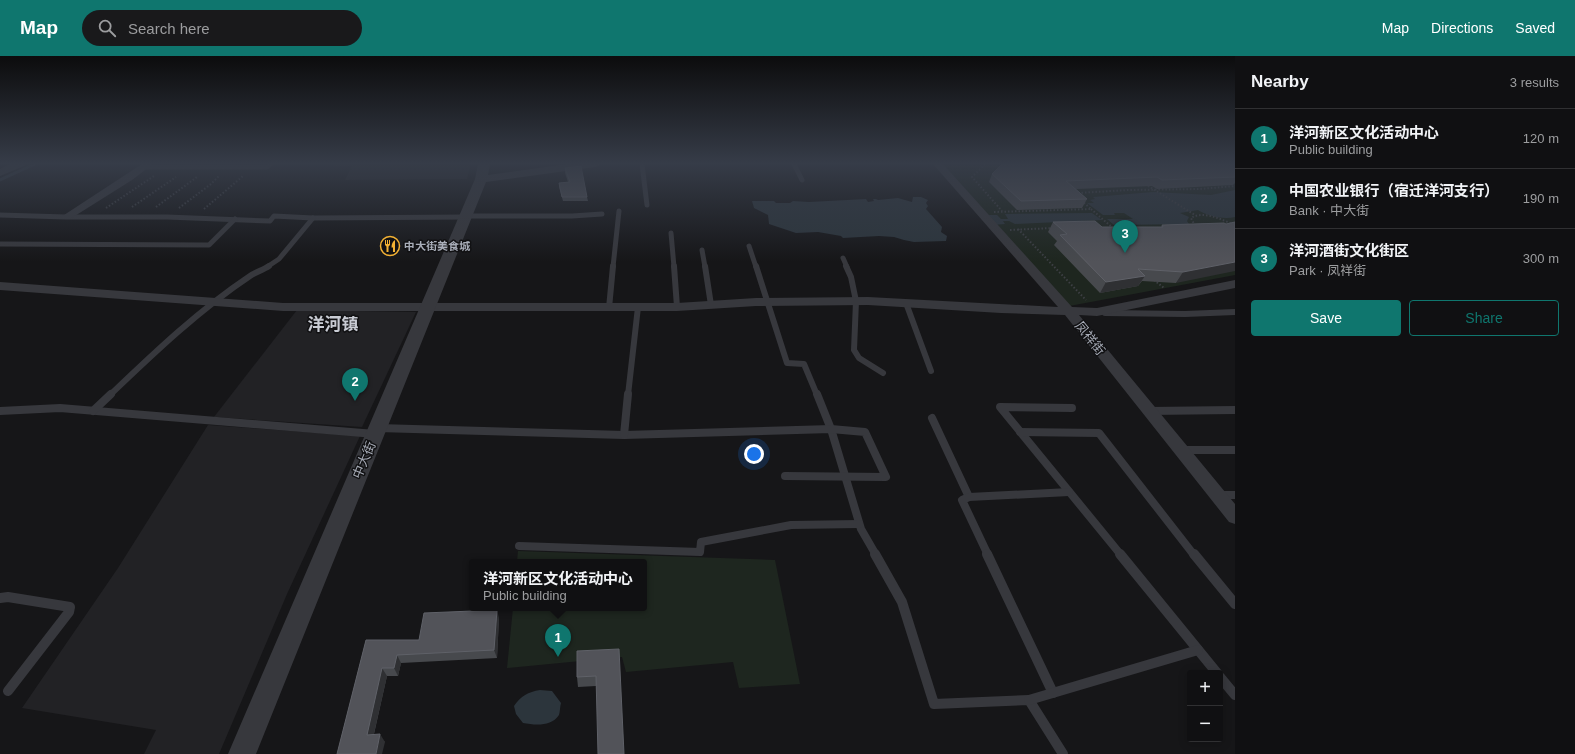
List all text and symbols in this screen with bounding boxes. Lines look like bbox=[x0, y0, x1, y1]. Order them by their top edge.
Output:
search box bbox=[82, 10, 362, 46]
text: Map bbox=[20, 17, 58, 38]
icon: search bbox=[96, 17, 118, 39]
text: Search here bbox=[128, 20, 210, 37]
text: Map bbox=[1382, 20, 1409, 36]
text: Directions bbox=[1431, 20, 1493, 36]
text: Saved bbox=[1515, 20, 1555, 36]
text: Nearby bbox=[1251, 72, 1309, 91]
text: 3 results bbox=[1510, 75, 1559, 90]
text: 洋河新区文化活动中心 bbox=[1289, 124, 1439, 141]
text: 1 bbox=[1260, 131, 1268, 146]
text: 120 m bbox=[1523, 131, 1559, 146]
text: Public building bbox=[1289, 142, 1373, 157]
text: 中国农业银行（宿迁洋河支行） bbox=[1289, 182, 1499, 199]
text: 2 bbox=[1260, 191, 1268, 206]
text: 190 m bbox=[1523, 191, 1559, 206]
text: Bank · 中大街 bbox=[1289, 203, 1369, 218]
pin: 3 bbox=[1112, 220, 1138, 253]
restaurant icon: 中大街美食城 bbox=[379, 235, 401, 257]
place label: 中大街美食城 bbox=[404, 240, 471, 252]
text: 洋河酒街文化街区 bbox=[1289, 242, 1409, 259]
text: 3 bbox=[1260, 251, 1268, 266]
text: 300 m bbox=[1523, 251, 1559, 266]
text: Park · 凤祥街 bbox=[1289, 263, 1366, 278]
button: Save bbox=[1251, 300, 1401, 336]
button: Share bbox=[1409, 300, 1559, 336]
district label: 洋河镇 bbox=[308, 315, 359, 334]
street label: 凤祥街 bbox=[1072, 318, 1108, 358]
pin: 2 bbox=[342, 368, 368, 401]
street label: 中大街 bbox=[349, 439, 379, 481]
your location bbox=[744, 444, 764, 464]
popup bbox=[469, 559, 647, 611]
text: 洋河新区文化活动中心 bbox=[483, 570, 633, 587]
text: Public building bbox=[483, 588, 567, 603]
pin: 1 bbox=[545, 624, 571, 657]
map controls bbox=[1187, 670, 1223, 742]
button: + bbox=[1187, 670, 1223, 706]
button: − bbox=[1187, 706, 1223, 742]

